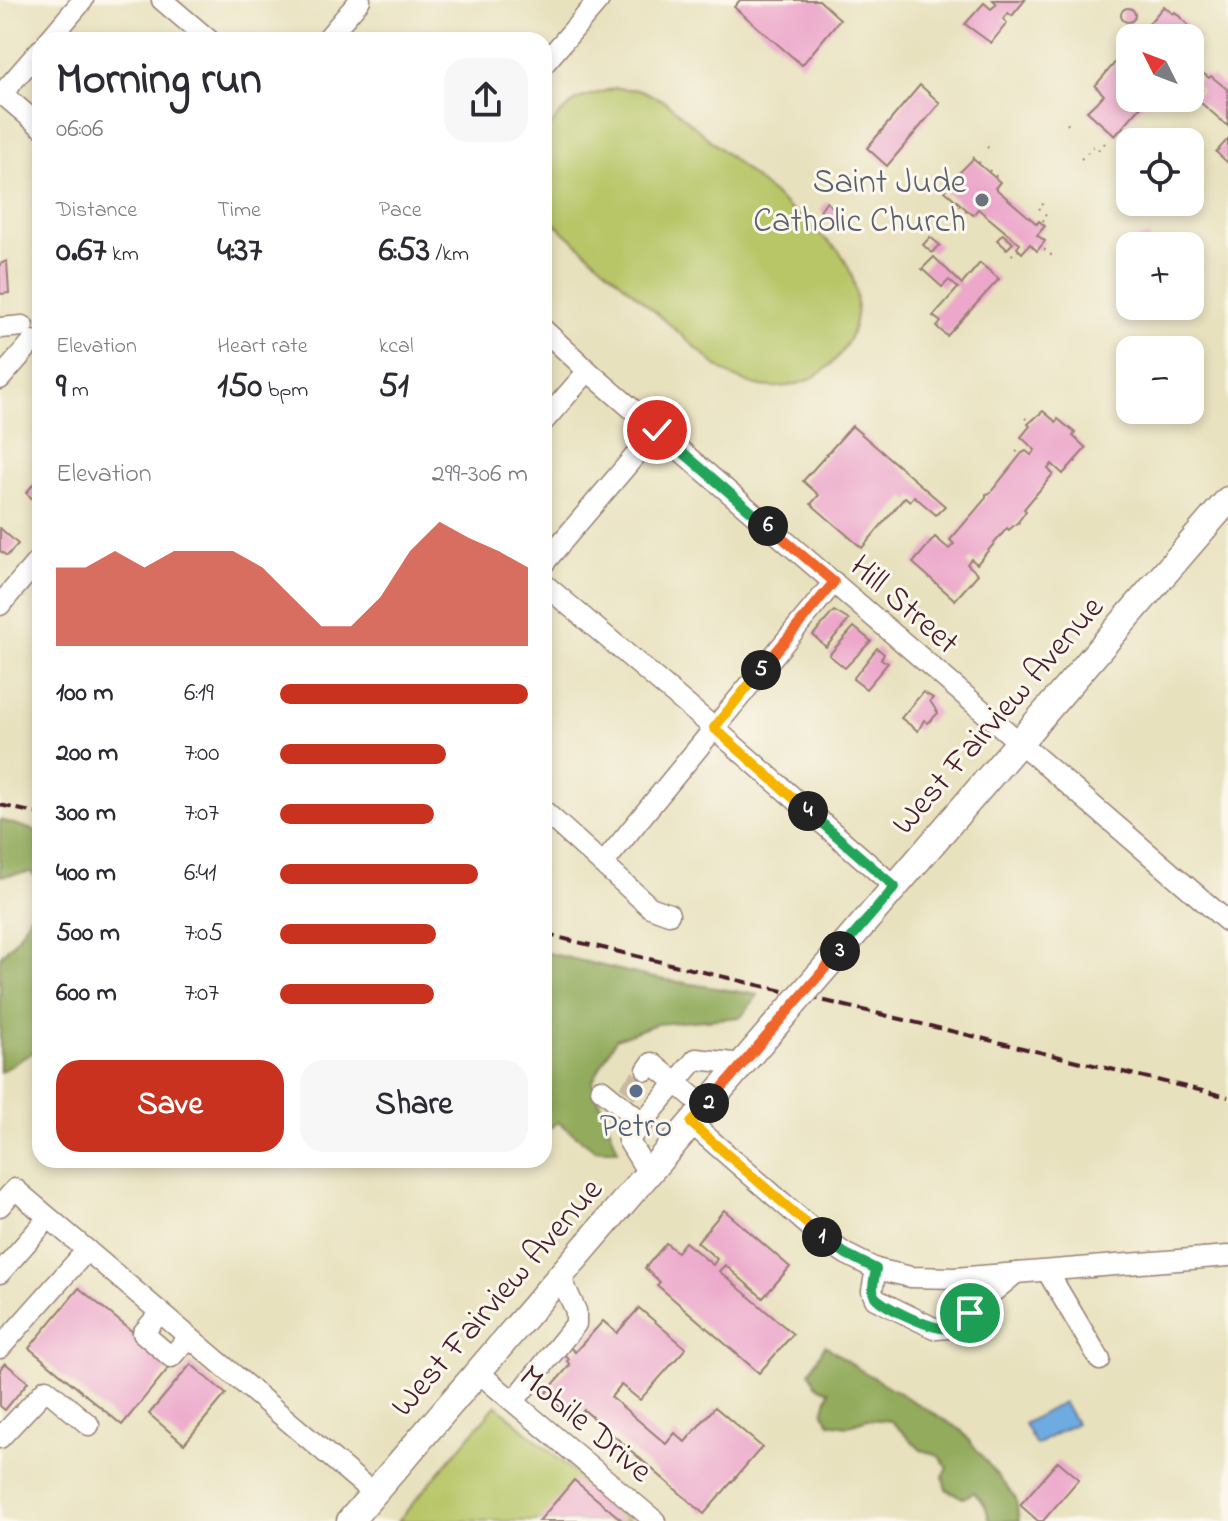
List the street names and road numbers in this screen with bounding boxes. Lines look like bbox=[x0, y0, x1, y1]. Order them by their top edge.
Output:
street label: Hill Street bbox=[837, 544, 969, 668]
street label: West Fairview Avenue bbox=[881, 585, 1118, 847]
street label: West Fairview Avenue bbox=[380, 1167, 617, 1429]
street label: Mobile Drive bbox=[506, 1354, 663, 1497]

